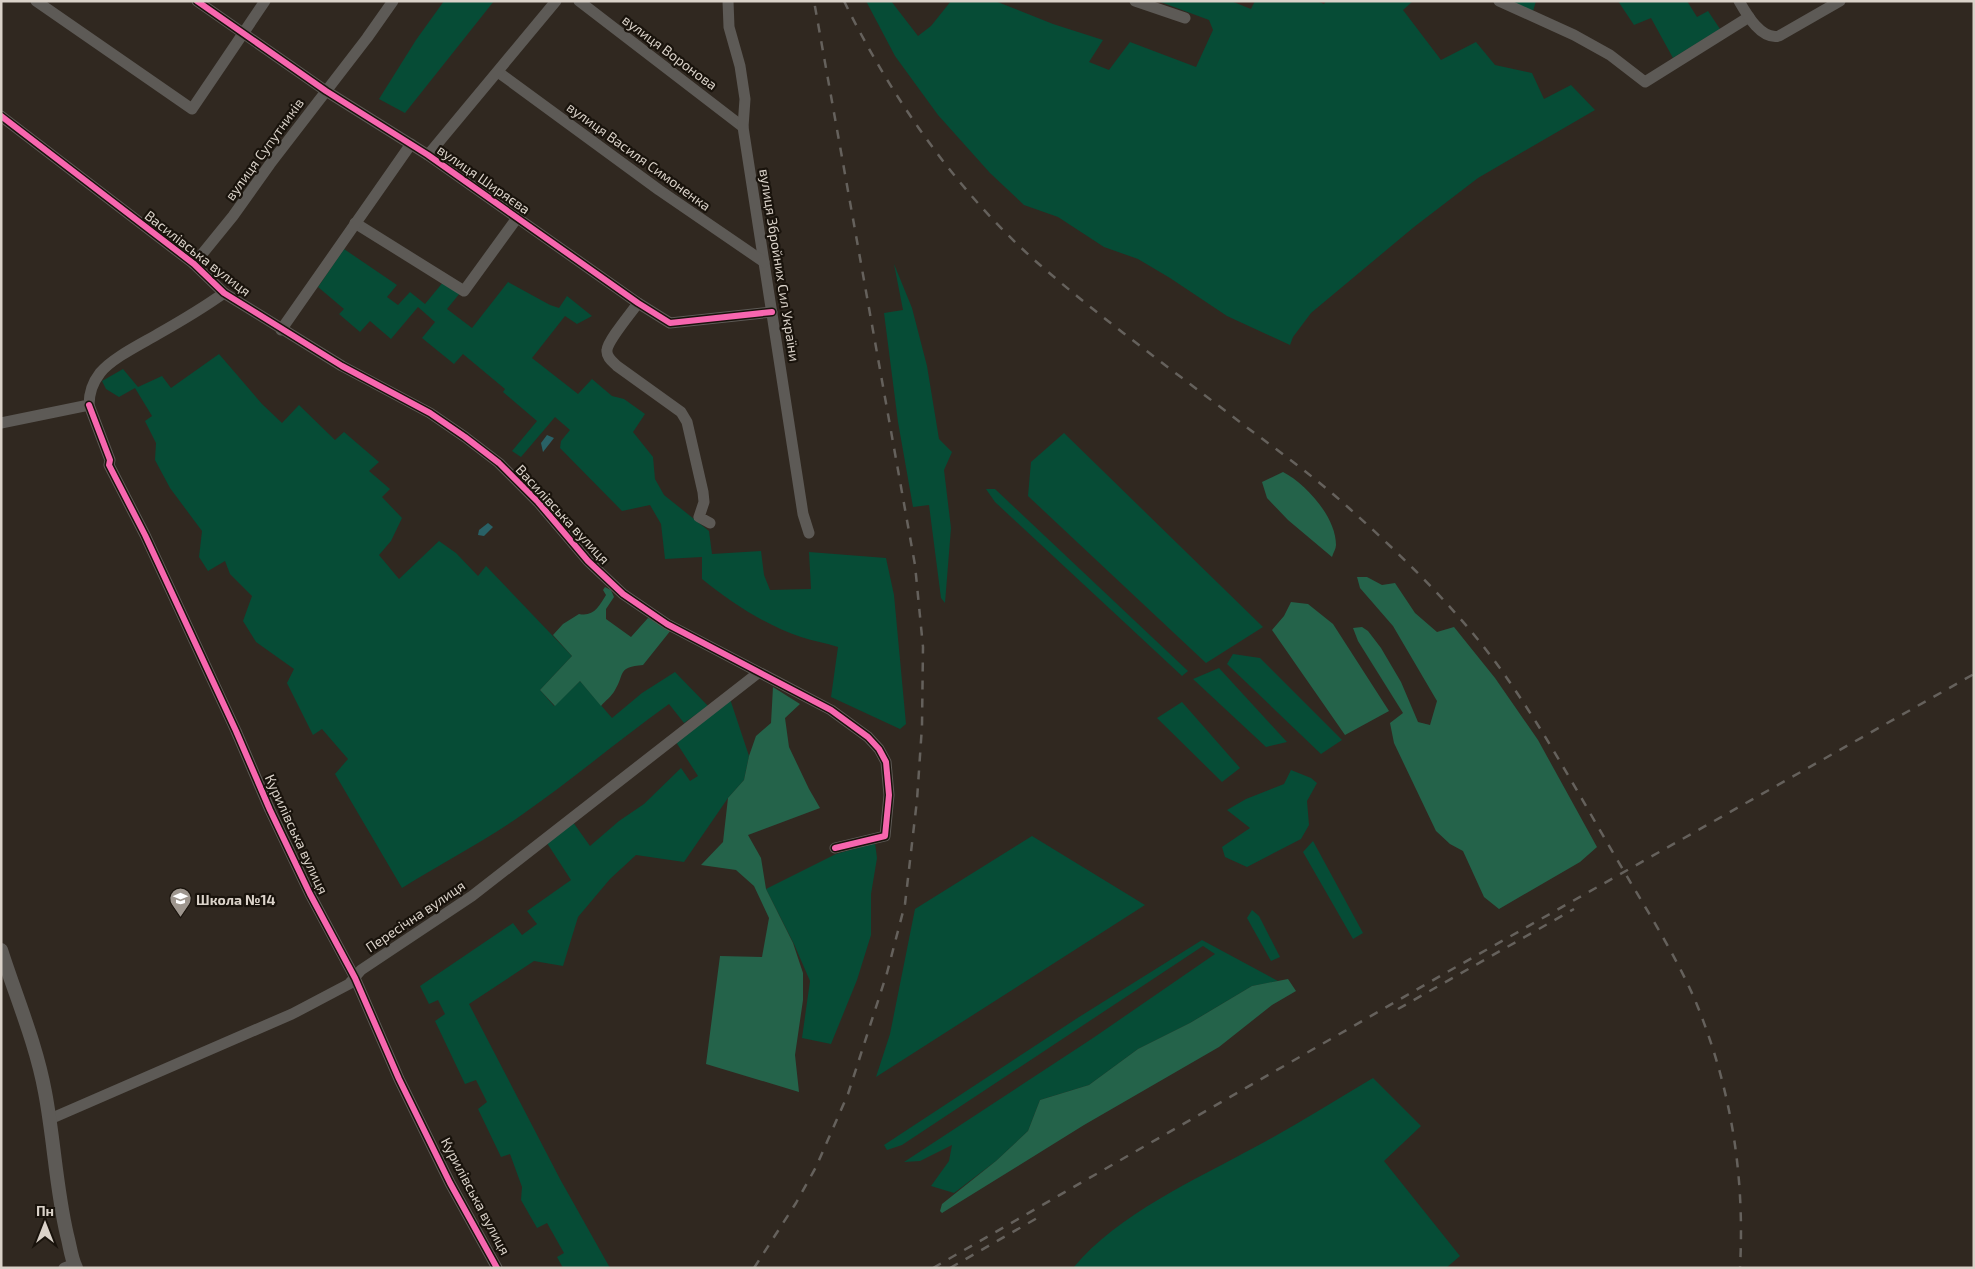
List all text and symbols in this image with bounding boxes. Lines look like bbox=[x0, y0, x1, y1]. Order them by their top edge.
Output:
street label: вулиця Воронова bbox=[619, 11, 721, 93]
street label: вулиця Супутників bbox=[221, 94, 307, 204]
street label: вулиця Василя Симоненка bbox=[564, 98, 714, 214]
street label: вулиця Ширяєва bbox=[434, 141, 534, 217]
street label: вулиця Збройних Сил України bbox=[756, 167, 804, 363]
street label: Василівська вулиця bbox=[142, 206, 254, 300]
street label: Василівська вулиця bbox=[513, 461, 613, 567]
street label: Курилівська вулиця bbox=[262, 771, 332, 897]
street label: Пересічна вулиця bbox=[362, 876, 468, 956]
school or university icon: Школа №14 bbox=[168, 887, 192, 918]
place label: Школа №14 bbox=[196, 891, 276, 908]
street label: Курилівська вулиця bbox=[438, 1134, 514, 1258]
north arrow bbox=[20, 1199, 70, 1249]
text: Пн bbox=[36, 1202, 54, 1219]

